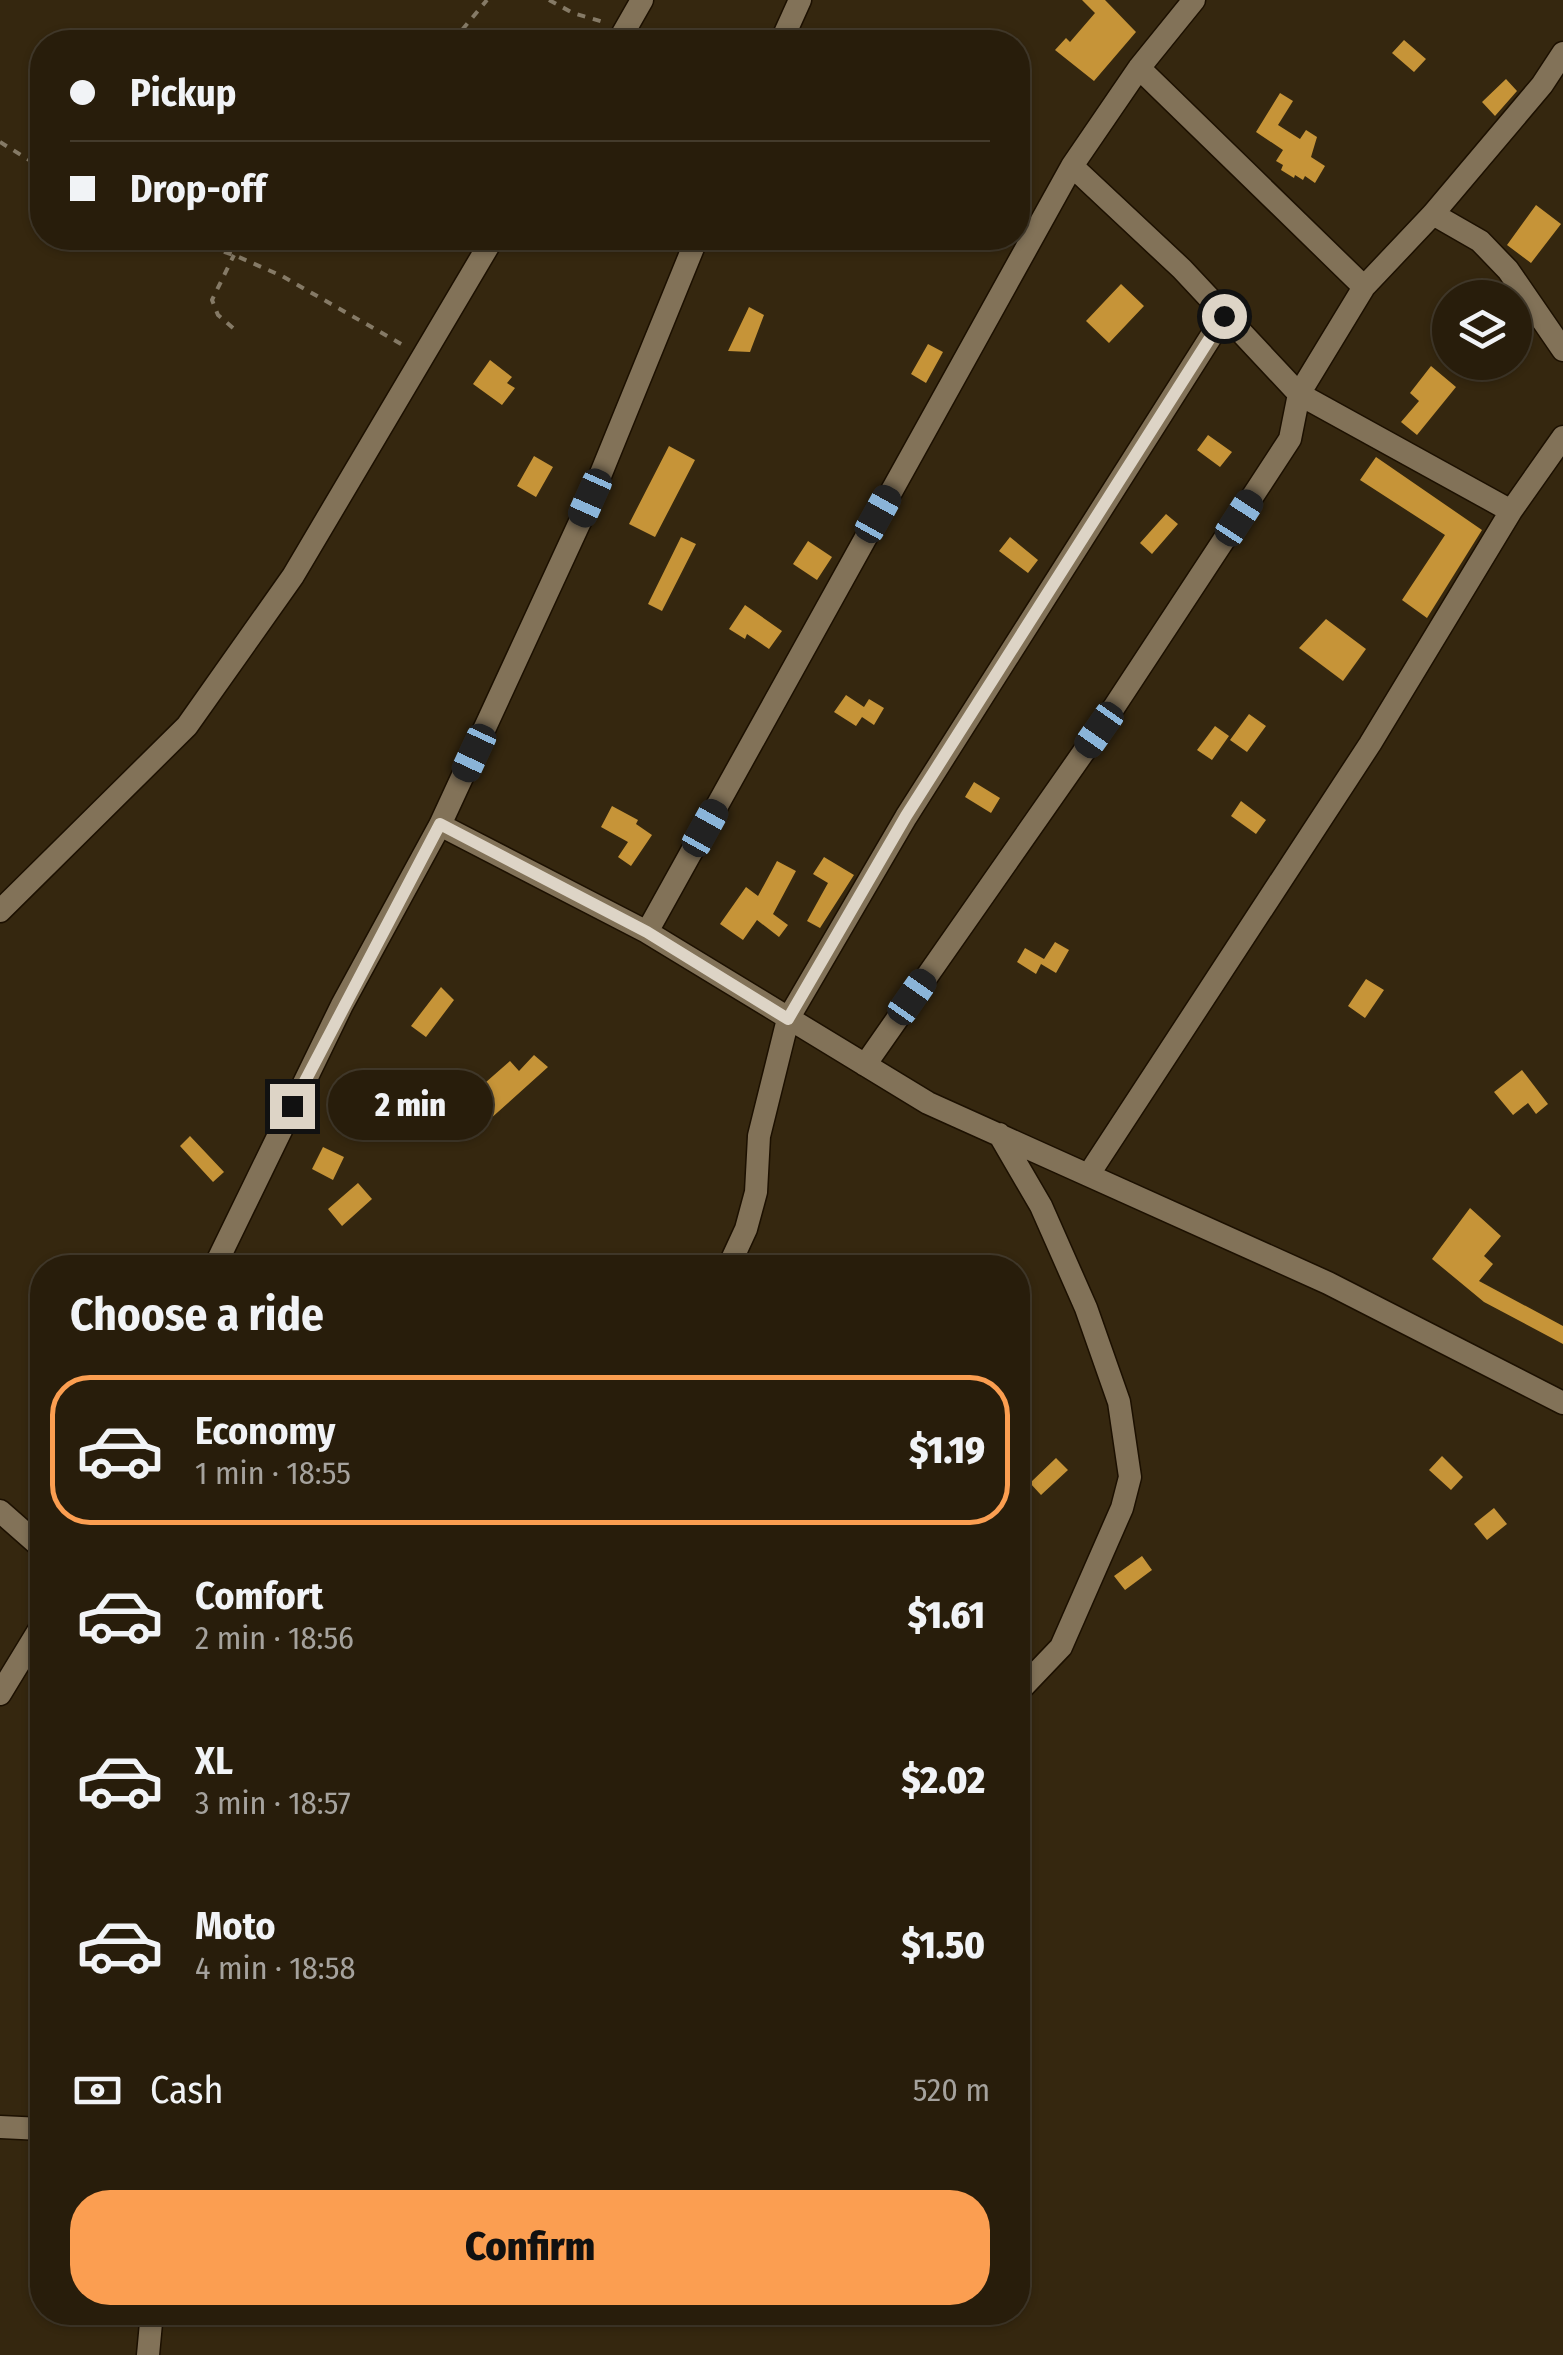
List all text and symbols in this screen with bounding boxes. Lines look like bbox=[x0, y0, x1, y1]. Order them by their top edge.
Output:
text: Pickup bbox=[130, 70, 236, 116]
text: Drop-off bbox=[130, 166, 266, 212]
map controls bbox=[1432, 280, 1532, 380]
button: layers bbox=[1432, 280, 1532, 380]
route start bbox=[1202, 294, 1247, 339]
car bbox=[564, 464, 616, 532]
car bbox=[850, 480, 906, 548]
car bbox=[1210, 485, 1268, 551]
car bbox=[1070, 697, 1128, 763]
car bbox=[448, 719, 500, 787]
car bbox=[677, 794, 733, 862]
car bbox=[883, 964, 941, 1030]
callout: 2 min bbox=[327, 1071, 492, 1141]
route end bbox=[270, 1084, 315, 1129]
text: 2 min bbox=[375, 1086, 446, 1124]
text: Choose a ride bbox=[70, 1288, 324, 1342]
icon: car bbox=[75, 1405, 165, 1495]
text: Economy bbox=[195, 1408, 335, 1454]
text: $1.19 bbox=[909, 1427, 985, 1473]
text: 1 min · 18:55 bbox=[195, 1454, 351, 1492]
icon: car bbox=[75, 1570, 165, 1660]
text: Comfort bbox=[195, 1573, 323, 1619]
text: $1.61 bbox=[908, 1592, 985, 1638]
text: 2 min · 18:56 bbox=[195, 1619, 354, 1657]
icon: car bbox=[75, 1735, 165, 1825]
text: XL bbox=[195, 1738, 233, 1784]
text: $2.02 bbox=[902, 1757, 985, 1803]
text: 3 min · 18:57 bbox=[195, 1784, 351, 1822]
icon: car bbox=[75, 1900, 165, 1990]
text: Moto bbox=[195, 1903, 276, 1949]
text: $1.50 bbox=[902, 1922, 985, 1968]
text: 4 min · 18:58 bbox=[195, 1949, 355, 1987]
icon: cash bbox=[70, 2063, 125, 2118]
text: Cash bbox=[150, 2067, 224, 2113]
text: 520 m bbox=[913, 2071, 990, 2109]
button: Confirm bbox=[70, 2190, 990, 2305]

